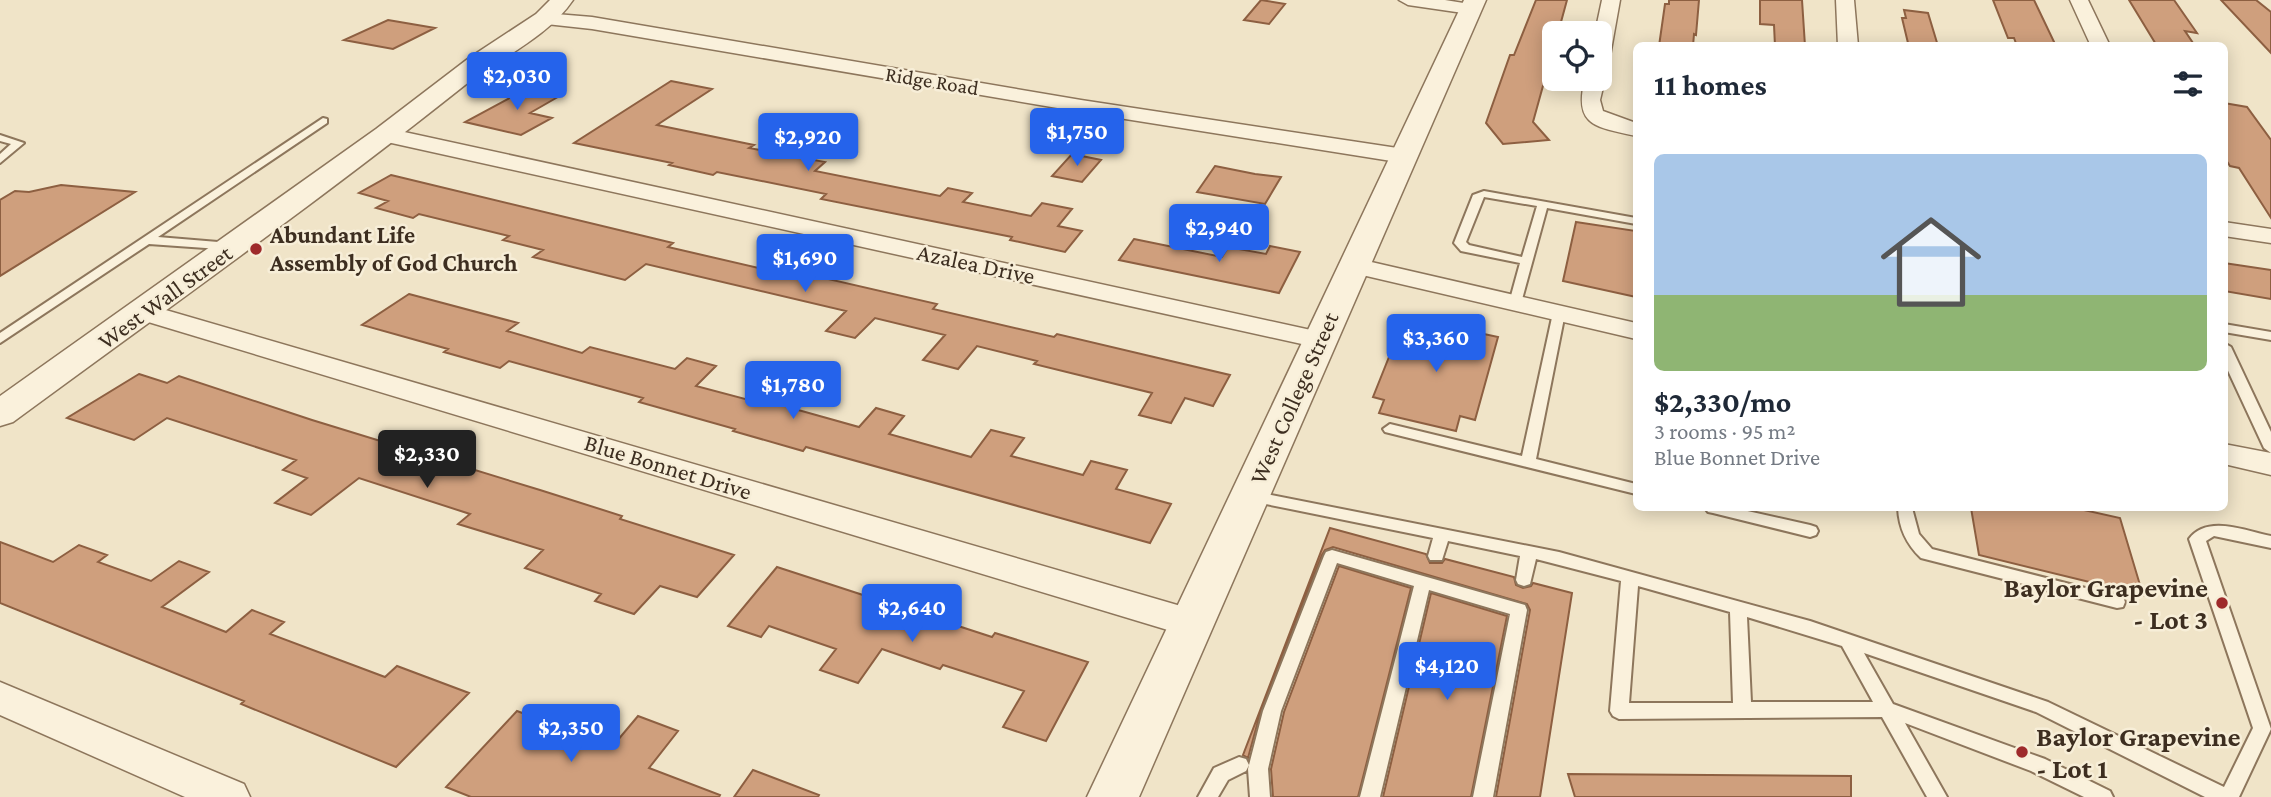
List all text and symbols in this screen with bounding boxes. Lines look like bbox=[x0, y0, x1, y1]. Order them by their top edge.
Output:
map controls bbox=[1542, 21, 1612, 91]
button: locate bbox=[1542, 21, 1612, 91]
pin: $2,030 bbox=[460, 52, 574, 112]
text: $2,030 bbox=[483, 62, 551, 88]
street label: Ridge Road bbox=[884, 62, 980, 100]
icon: filters bbox=[2169, 65, 2207, 103]
text: 11 homes bbox=[1654, 68, 1767, 101]
pin: $1,750 bbox=[1020, 108, 1134, 168]
pin: $2,920 bbox=[751, 114, 865, 173]
text: $1,750 bbox=[1046, 118, 1108, 144]
text: $2,920 bbox=[774, 123, 842, 149]
icon: home bbox=[1868, 199, 1994, 325]
pin: $2,940 bbox=[1162, 204, 1276, 264]
text: $2,940 bbox=[1185, 214, 1253, 240]
place label: Abundant Life Assembly of God Church bbox=[269, 221, 518, 276]
pin: $1,690 bbox=[748, 234, 862, 294]
street label: West Wall Street bbox=[93, 238, 238, 354]
street label: Azalea Drive bbox=[915, 238, 1037, 289]
marker: Abundant Life Assembly of God Church bbox=[248, 241, 264, 257]
text: $1,690 bbox=[773, 244, 837, 270]
street label: West College Street bbox=[1244, 307, 1344, 488]
pin: $3,360 bbox=[1379, 314, 1493, 374]
text: $3,360 bbox=[1403, 324, 1469, 350]
pin: $1,780 bbox=[736, 362, 850, 421]
text: $1,780 bbox=[761, 371, 825, 397]
text: $2,330/mo bbox=[1654, 385, 1791, 418]
text: 3 rooms · 95 m² bbox=[1654, 418, 1795, 444]
street label: Blue Bonnet Drive bbox=[581, 428, 755, 505]
pin: $2,330 bbox=[370, 430, 484, 490]
text: $2,330 bbox=[394, 440, 460, 466]
text: Blue Bonnet Drive bbox=[1654, 444, 1820, 470]
place label: Baylor Grapevine - Lot 3 bbox=[2003, 572, 2208, 635]
pin: $2,640 bbox=[855, 584, 969, 644]
text: $2,640 bbox=[878, 594, 946, 620]
marker: Baylor Grapevine - Lot 3 bbox=[2214, 595, 2230, 611]
pin: $4,120 bbox=[1390, 642, 1504, 702]
text: $4,120 bbox=[1415, 652, 1479, 678]
pin: $2,350 bbox=[514, 704, 628, 764]
text: $2,350 bbox=[538, 714, 604, 740]
place label: Baylor Grapevine - Lot 1 bbox=[2036, 721, 2241, 784]
marker: Baylor Grapevine - Lot 1 bbox=[2014, 744, 2030, 760]

